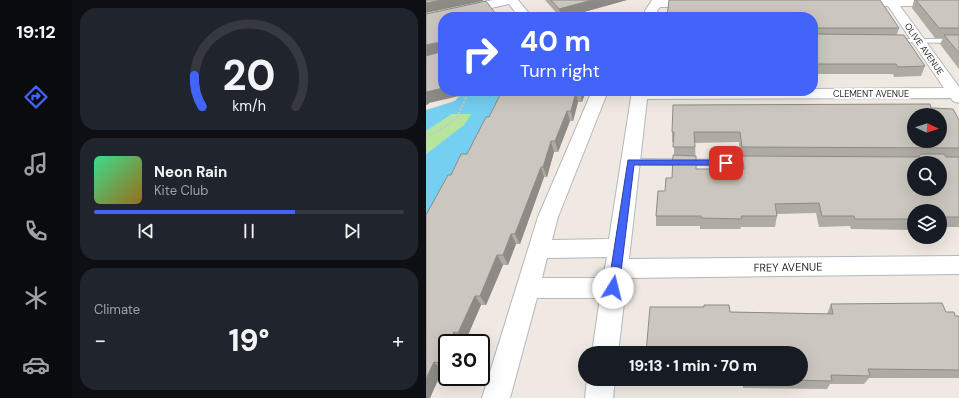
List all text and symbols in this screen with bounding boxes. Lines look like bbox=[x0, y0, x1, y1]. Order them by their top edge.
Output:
text: 19:12 bbox=[16, 20, 56, 44]
street label: OLIVE AVENUE bbox=[902, 21, 946, 77]
text: 40 m bbox=[520, 23, 591, 60]
icon: right bbox=[454, 28, 506, 80]
text: 20 bbox=[222, 49, 276, 103]
text: Turn right bbox=[520, 59, 600, 83]
icon: directions bbox=[22, 83, 50, 111]
street label: CLEMENT AVENUE bbox=[833, 88, 909, 100]
text: km/h bbox=[232, 97, 266, 115]
north arrow bbox=[907, 108, 947, 148]
map controls bbox=[907, 108, 947, 244]
pin bbox=[709, 146, 743, 180]
icon: music bbox=[22, 150, 50, 178]
icon: arrive bbox=[715, 152, 737, 174]
button: search bbox=[907, 156, 947, 196]
text: Neon Rain bbox=[154, 162, 227, 182]
text: Kite Club bbox=[154, 182, 208, 199]
button: layers bbox=[907, 204, 947, 244]
icon: phone bbox=[22, 217, 50, 245]
icon: previous bbox=[135, 220, 157, 242]
icon: pause bbox=[238, 220, 260, 242]
icon: next bbox=[341, 220, 363, 242]
street label: FREY AVENUE bbox=[753, 259, 823, 275]
position arrow bbox=[592, 267, 634, 309]
icon: climate bbox=[22, 284, 50, 312]
text: Climate bbox=[94, 301, 140, 318]
text: 19° bbox=[228, 321, 270, 360]
text: − bbox=[94, 326, 106, 355]
text: + bbox=[392, 326, 404, 355]
speed limit sign: 30 bbox=[438, 334, 490, 386]
icon: car bbox=[22, 351, 50, 379]
text: 19:13 · 1 min · 70 m bbox=[629, 356, 757, 376]

